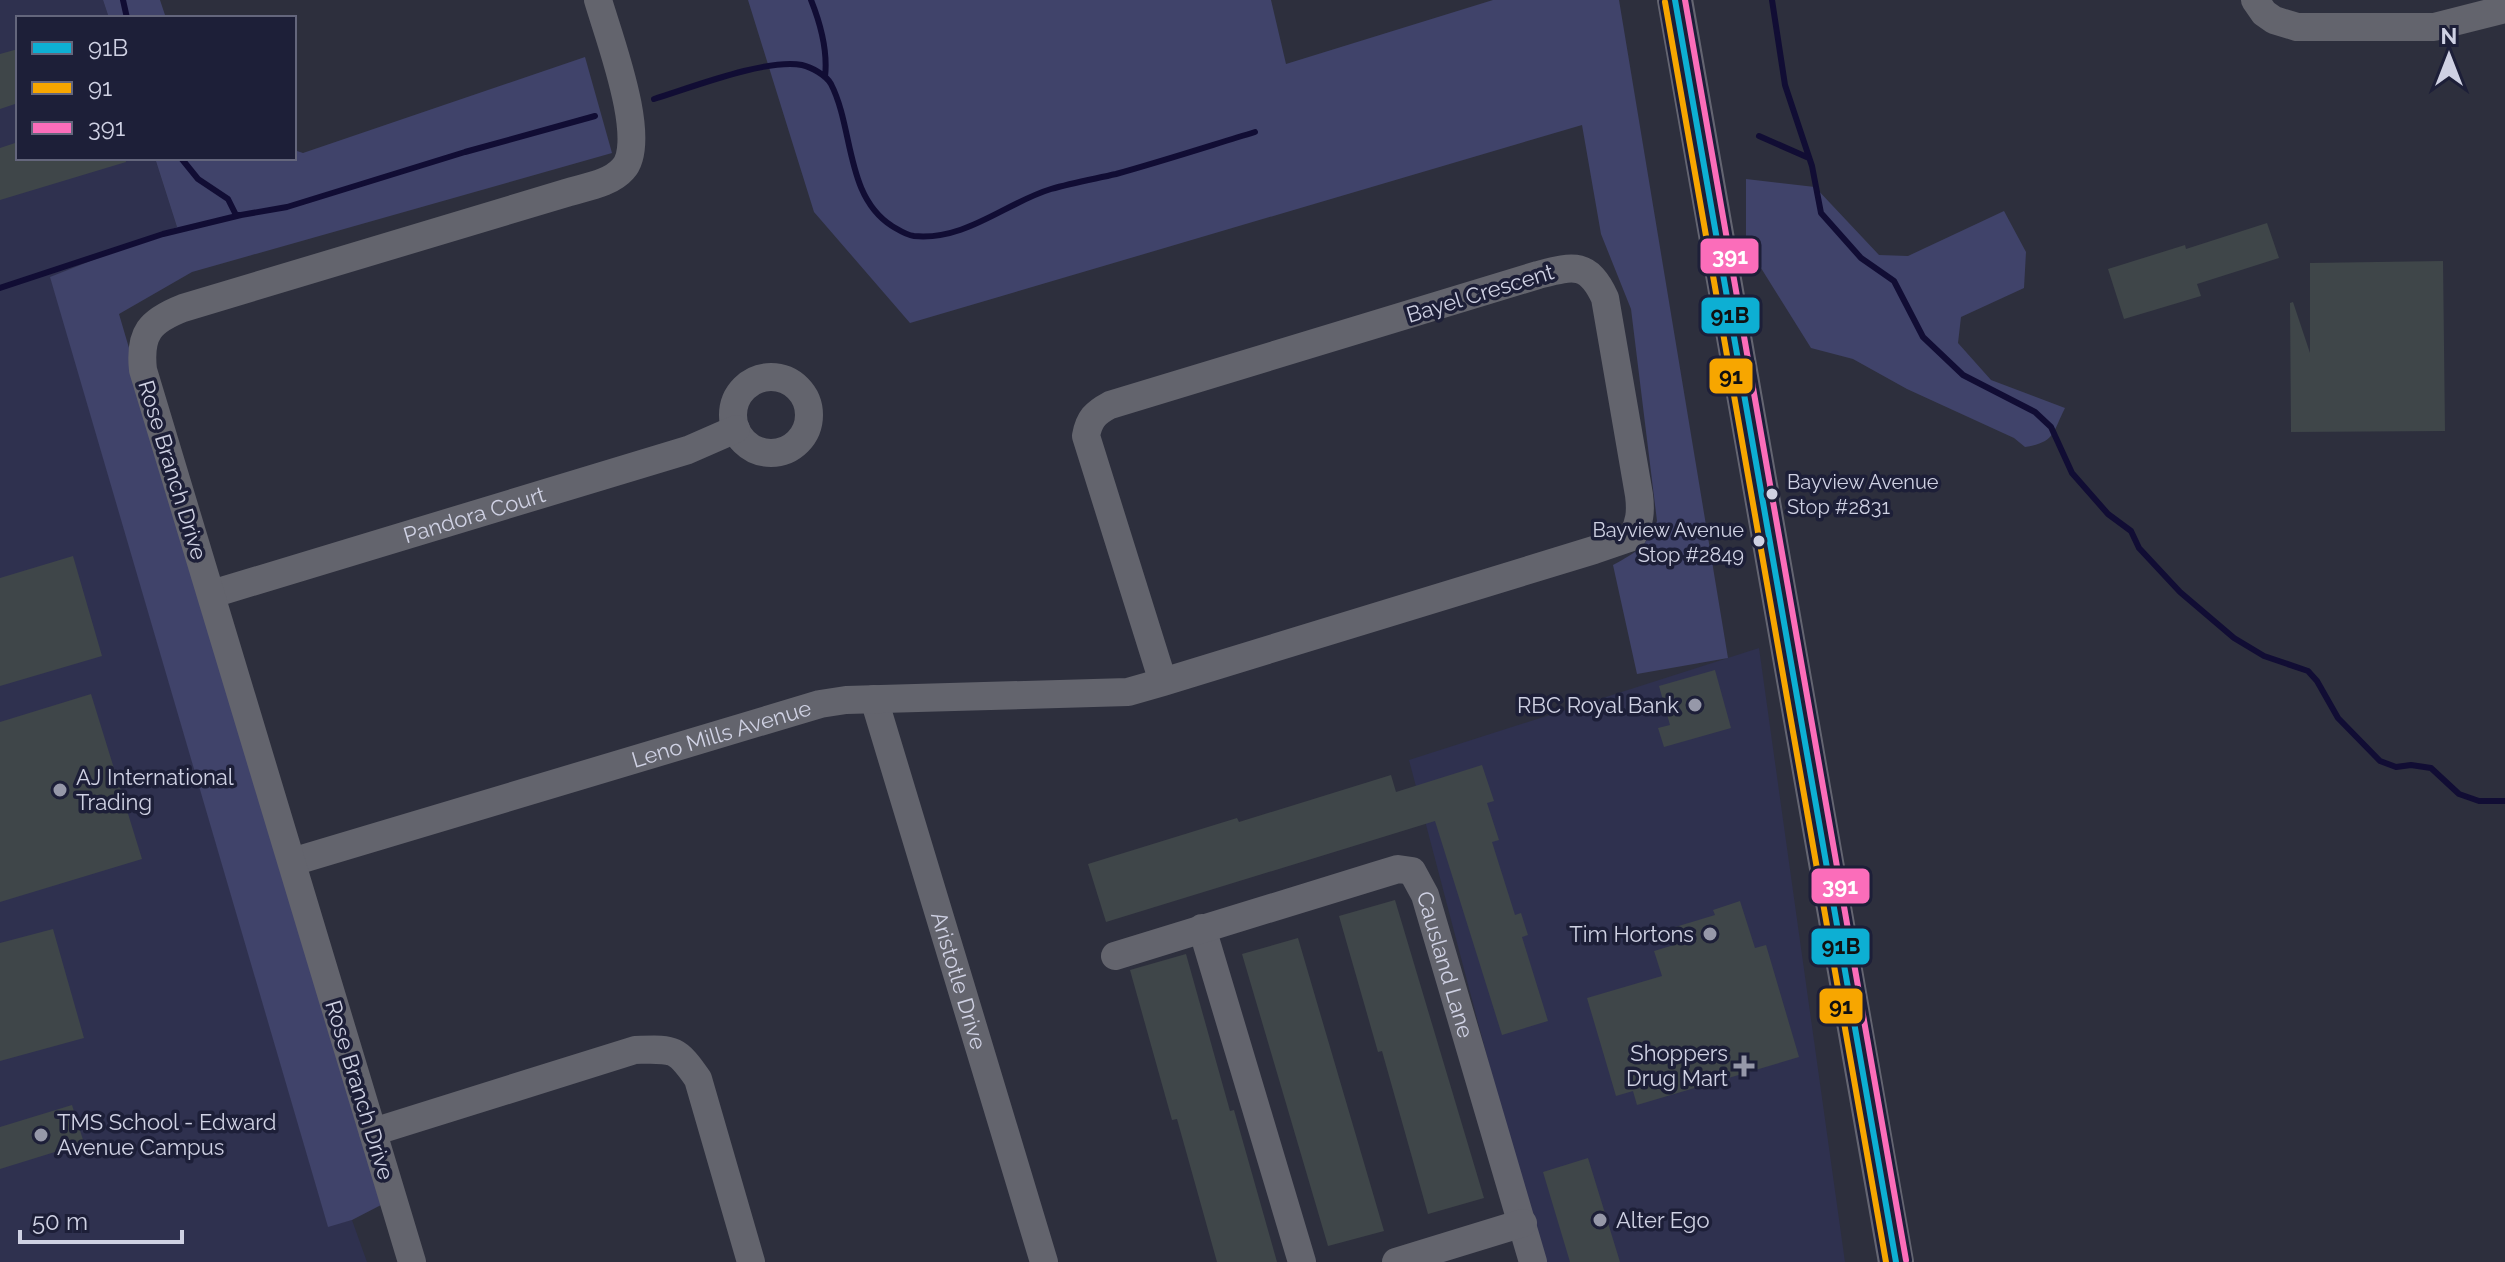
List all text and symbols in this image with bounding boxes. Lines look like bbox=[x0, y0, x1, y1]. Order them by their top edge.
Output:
legend bbox=[16, 16, 296, 160]
north arrow bbox=[2409, 16, 2489, 96]
text: N bbox=[2441, 23, 2457, 49]
text: 91B bbox=[88, 33, 128, 62]
text: 91 bbox=[88, 73, 112, 102]
text: 391 bbox=[88, 113, 125, 142]
line badge: 391 bbox=[1699, 237, 1760, 275]
text: 391 bbox=[1712, 243, 1748, 269]
street label: Bayel Crescent bbox=[1403, 258, 1557, 328]
line badge: 91B bbox=[1700, 296, 1761, 335]
text: 91B bbox=[1711, 302, 1749, 328]
line badge: 91 bbox=[1708, 357, 1754, 395]
text: 91 bbox=[1719, 363, 1743, 389]
street label: Rose Branch Drive bbox=[133, 377, 213, 563]
place label: Bayview Avenue Stop #2831 bbox=[1787, 470, 1939, 519]
street label: Pandora Court bbox=[400, 481, 549, 548]
marker: Bayview Avenue Stop #2831 bbox=[1764, 486, 1780, 502]
place label: Bayview Avenue Stop #2849 bbox=[1592, 518, 1744, 567]
marker: Bayview Avenue Stop #2849 bbox=[1751, 533, 1767, 549]
place label: RBC Royal Bank bbox=[1517, 692, 1679, 718]
street label: Leno Mills Avenue bbox=[628, 694, 814, 773]
marker: RBC Royal Bank bbox=[1686, 696, 1704, 714]
place label: AJ International Trading bbox=[76, 764, 234, 815]
marker: AJ International Trading bbox=[51, 781, 69, 799]
line badge: 391 bbox=[1810, 867, 1871, 905]
text: 391 bbox=[1822, 873, 1858, 899]
street label: Causland Lane bbox=[1412, 888, 1479, 1041]
street label: Aristotle Drive bbox=[926, 908, 992, 1053]
place label: Tim Hortons bbox=[1569, 921, 1694, 947]
marker: Tim Hortons bbox=[1701, 925, 1719, 943]
line badge: 91B bbox=[1810, 927, 1871, 966]
text: 91B bbox=[1822, 933, 1860, 959]
line badge: 91 bbox=[1818, 987, 1864, 1025]
text: 91 bbox=[1829, 993, 1853, 1019]
street label: Rose Branch Drive bbox=[320, 997, 400, 1183]
place label: Shoppers Drug Mart bbox=[1626, 1040, 1729, 1091]
marker: Shoppers Drug Mart bbox=[1735, 1057, 1753, 1075]
place label: TMS School - Edward Avenue Campus bbox=[57, 1109, 276, 1160]
marker: TMS School - Edward Avenue Campus bbox=[32, 1126, 50, 1144]
scale bar bbox=[20, 1194, 182, 1244]
text: 50 m bbox=[32, 1207, 88, 1236]
place label: Alter Ego bbox=[1616, 1207, 1710, 1233]
marker: Alter Ego bbox=[1591, 1211, 1609, 1229]

